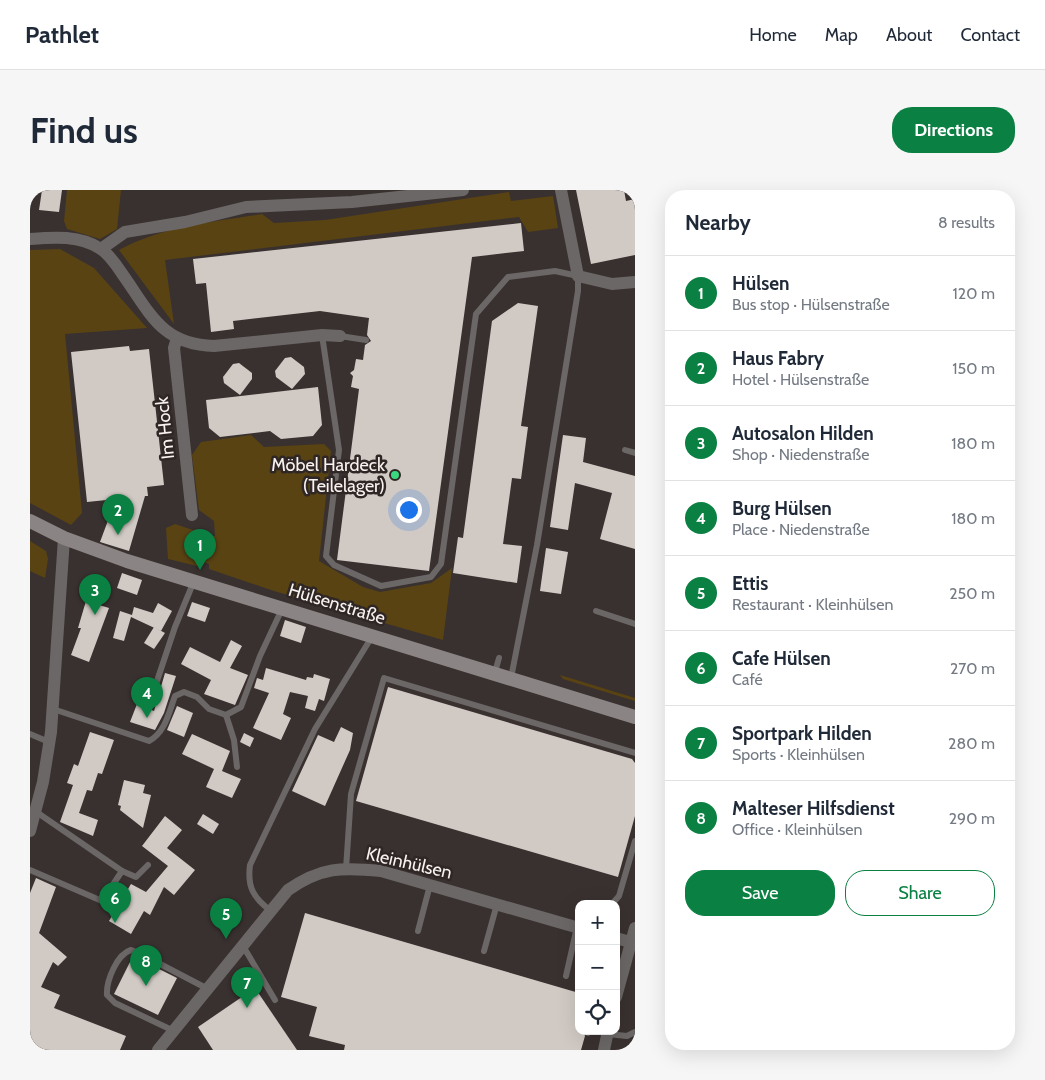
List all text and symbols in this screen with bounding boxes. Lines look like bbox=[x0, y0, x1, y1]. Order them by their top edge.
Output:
text: Pathlet bbox=[25, 20, 99, 49]
text: Home bbox=[749, 24, 797, 46]
text: Map bbox=[825, 24, 858, 46]
text: About bbox=[886, 24, 932, 46]
text: Contact bbox=[960, 24, 1020, 46]
button: Directions bbox=[892, 107, 1015, 153]
text: Find us bbox=[30, 109, 138, 152]
text: Nearby bbox=[685, 210, 751, 235]
text: 8 results bbox=[938, 213, 995, 232]
text: Hülsen bbox=[732, 272, 789, 295]
text: 1 bbox=[698, 284, 704, 303]
text: 120 m bbox=[953, 284, 995, 303]
text: Bus stop · Hülsenstraße bbox=[732, 295, 890, 314]
text: Haus Fabry bbox=[732, 347, 824, 370]
text: 2 bbox=[697, 359, 705, 378]
text: 150 m bbox=[952, 359, 995, 378]
text: Hotel · Hülsenstraße bbox=[732, 370, 869, 389]
street label: Im Hock bbox=[151, 395, 179, 460]
text: Autosalon Hilden bbox=[732, 422, 874, 445]
text: 3 bbox=[697, 434, 705, 453]
text: 180 m bbox=[951, 434, 995, 453]
text: Shop · Niedenstraße bbox=[732, 445, 869, 464]
place label: Möbel Hardeck (Teilelager) bbox=[271, 454, 386, 497]
marker: Möbel Hardeck (Teilelager) bbox=[389, 469, 401, 481]
pin: 2 bbox=[102, 494, 134, 535]
your location bbox=[396, 497, 422, 523]
text: Burg Hülsen bbox=[732, 497, 832, 520]
text: 4 bbox=[696, 509, 706, 528]
text: 180 m bbox=[951, 509, 995, 528]
text: Place · Niedenstraße bbox=[732, 520, 870, 539]
pin: 1 bbox=[184, 529, 216, 570]
text: Ettis bbox=[732, 572, 768, 595]
pin: 3 bbox=[79, 574, 111, 615]
street label: Hülsenstraße bbox=[286, 579, 388, 629]
text: 5 bbox=[697, 584, 705, 603]
text: 250 m bbox=[949, 584, 995, 603]
text: Restaurant · Kleinhülsen bbox=[732, 595, 893, 614]
text: Cafe Hülsen bbox=[732, 647, 831, 670]
text: 6 bbox=[697, 659, 706, 678]
text: 270 m bbox=[950, 659, 995, 678]
text: Café bbox=[732, 670, 763, 689]
pin: 4 bbox=[131, 677, 163, 718]
text: Sportpark Hilden bbox=[732, 722, 872, 745]
text: 7 bbox=[697, 734, 705, 753]
text: 280 m bbox=[948, 734, 995, 753]
text: Sports · Kleinhülsen bbox=[732, 745, 865, 764]
text: Malteser Hilfsdienst bbox=[732, 797, 895, 820]
text: 8 bbox=[696, 809, 706, 828]
text: 290 m bbox=[949, 809, 995, 828]
text: Office · Kleinhülsen bbox=[732, 820, 862, 839]
street label: Kleinhülsen bbox=[364, 842, 454, 884]
button: Save bbox=[685, 870, 835, 916]
button: Share bbox=[845, 870, 995, 916]
pin: 6 bbox=[99, 882, 131, 923]
pin: 5 bbox=[210, 898, 242, 939]
map controls bbox=[575, 900, 620, 1035]
button: + bbox=[575, 900, 620, 945]
pin: 8 bbox=[130, 945, 162, 986]
button: − bbox=[575, 945, 620, 990]
pin: 7 bbox=[231, 967, 263, 1008]
button: locate bbox=[575, 990, 620, 1035]

